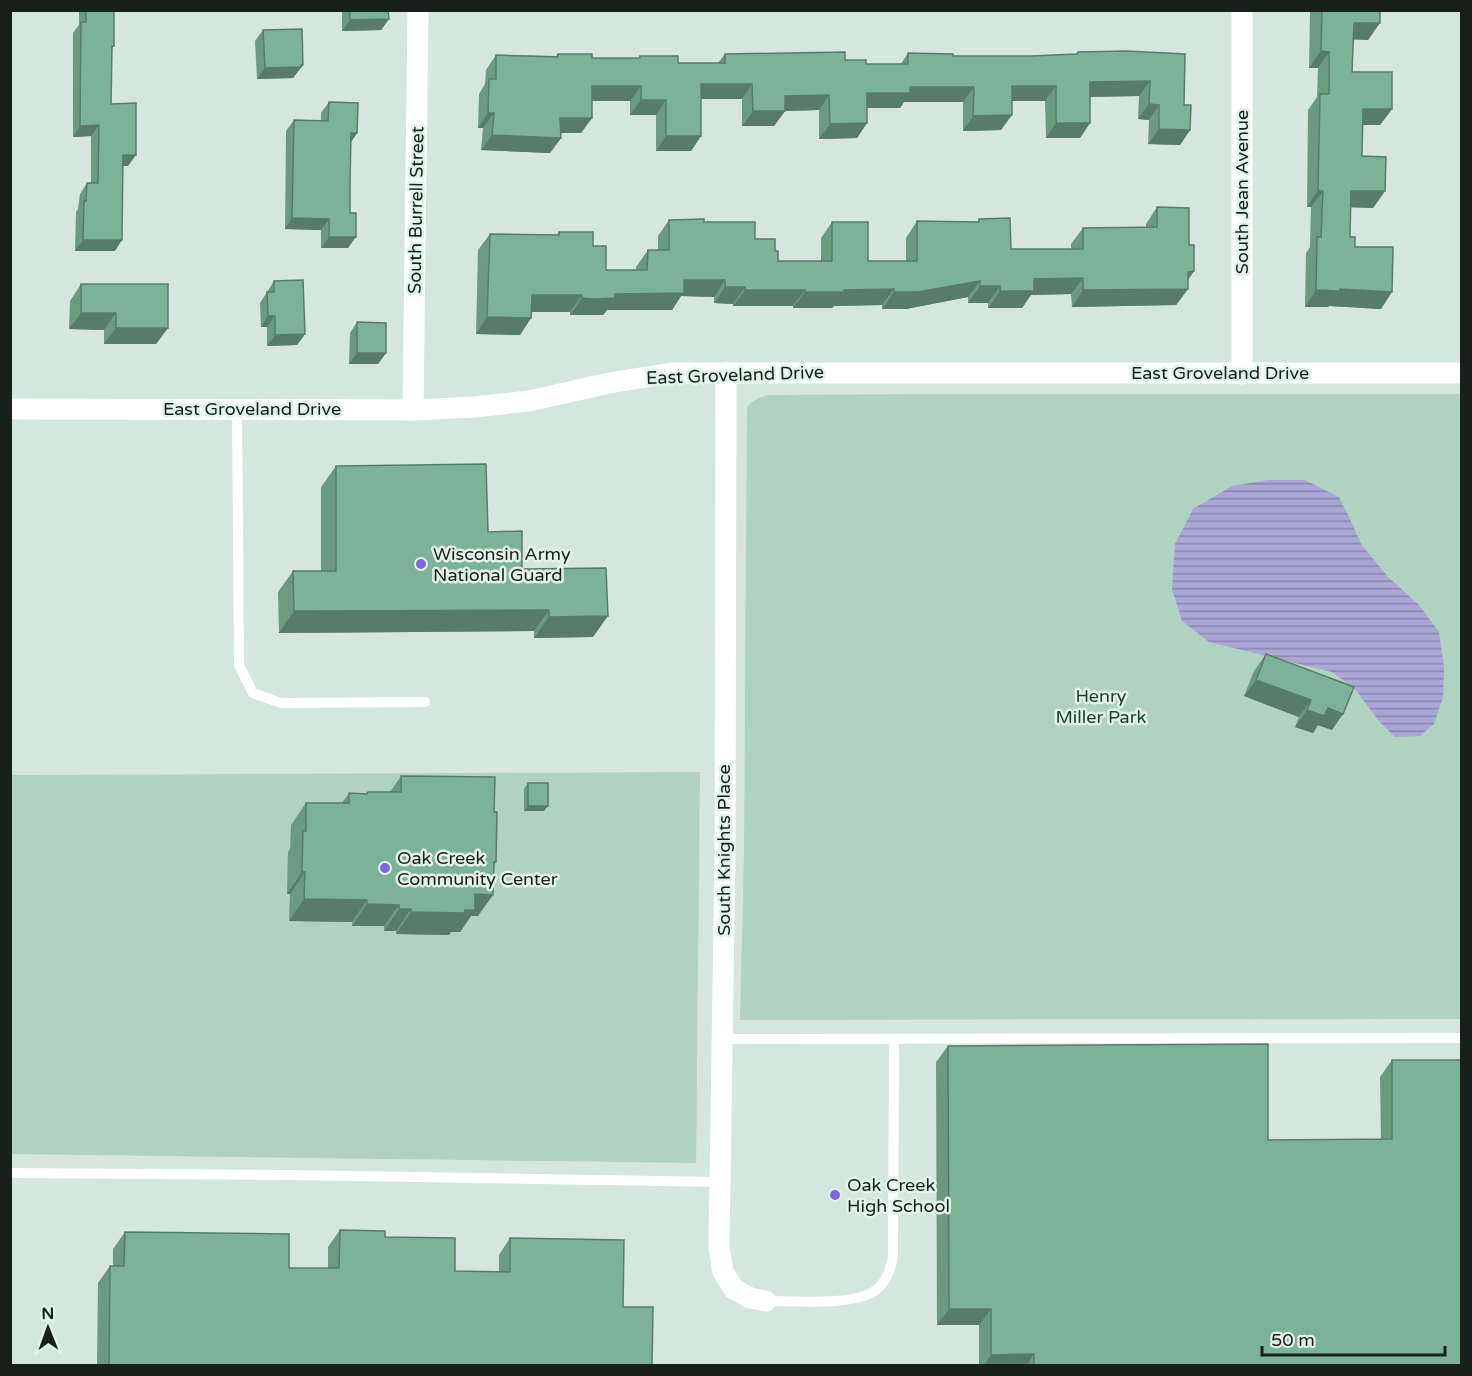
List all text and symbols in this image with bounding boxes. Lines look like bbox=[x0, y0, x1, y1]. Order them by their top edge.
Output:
street label: South Jean Avenue bbox=[1231, 110, 1253, 274]
street label: South Burrell Street bbox=[404, 126, 428, 294]
street label: East Groveland Drive bbox=[646, 361, 824, 389]
street label: East Groveland Drive bbox=[1131, 362, 1309, 384]
street label: East Groveland Drive bbox=[163, 398, 341, 420]
place label: Wisconsin Army National Guard bbox=[433, 543, 571, 586]
marker: Wisconsin Army National Guard bbox=[414, 557, 428, 571]
park label: Henry Miller Park bbox=[1056, 685, 1147, 728]
street label: South Knights Place bbox=[713, 764, 735, 936]
place label: Oak Creek Community Center bbox=[397, 847, 558, 890]
marker: Oak Creek Community Center bbox=[378, 861, 392, 875]
place label: Oak Creek High School bbox=[847, 1174, 950, 1217]
marker: Oak Creek High School bbox=[828, 1188, 842, 1202]
north arrow bbox=[18, 1298, 78, 1358]
text: N bbox=[41, 1304, 54, 1324]
scale bar bbox=[1262, 1319, 1445, 1357]
text: 50 m bbox=[1271, 1329, 1315, 1351]

